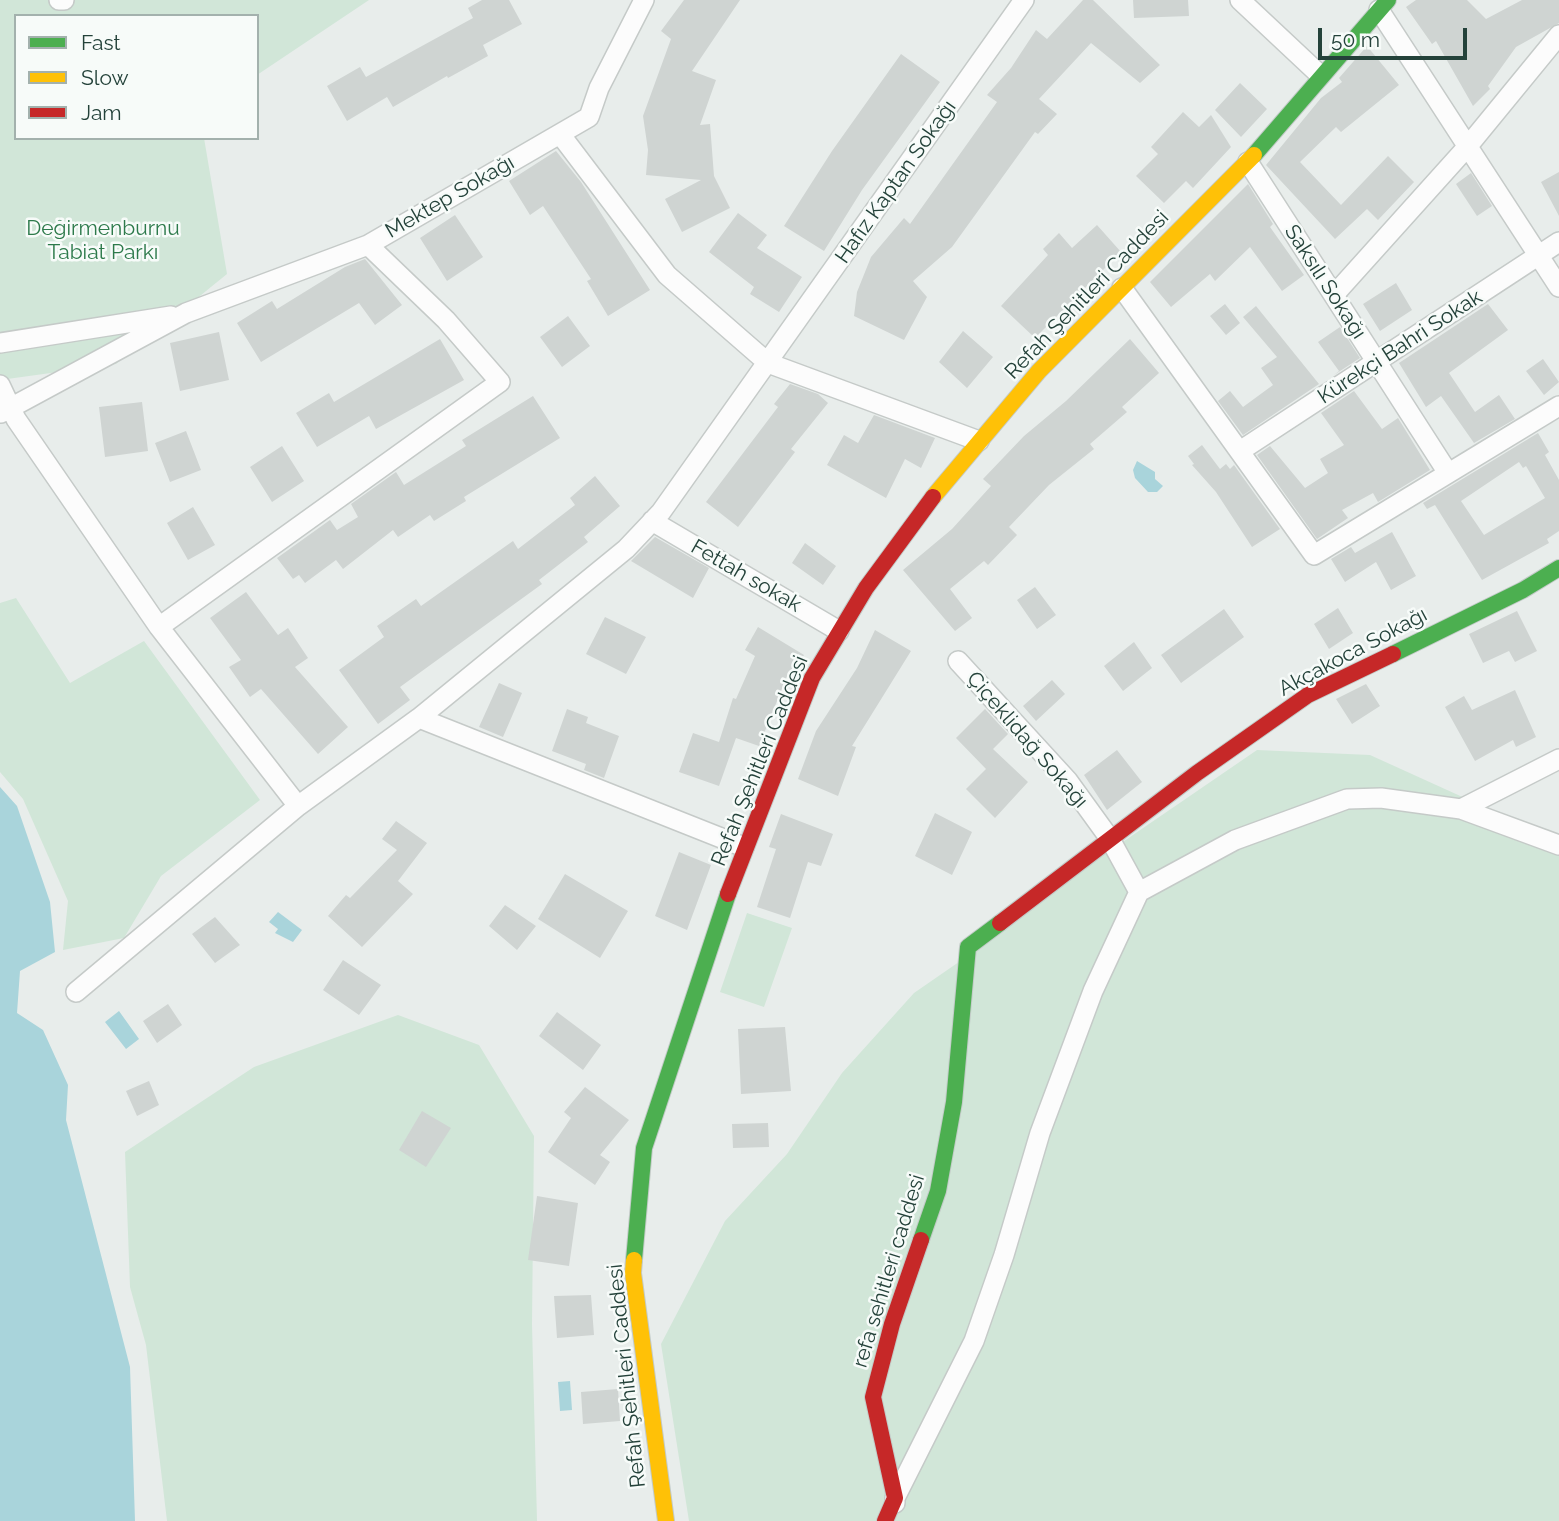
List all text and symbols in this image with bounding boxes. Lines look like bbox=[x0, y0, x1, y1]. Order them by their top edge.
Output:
legend bbox=[14, 14, 259, 140]
scale bar bbox=[1321, 14, 1470, 58]
text: 50 m bbox=[1331, 27, 1380, 52]
text: Fast bbox=[81, 30, 121, 55]
text: Slow bbox=[81, 65, 129, 90]
street label: Hafız Kaptan Sokağı bbox=[830, 96, 962, 268]
text: Jam bbox=[81, 100, 122, 125]
street label: Mektep Sokağı bbox=[381, 150, 519, 244]
street label: Refah Şehitleri Caddesi bbox=[1000, 205, 1174, 385]
park label: Değirmenburnu Tabiat Parkı bbox=[26, 216, 180, 266]
street label: Saksılı Sokağı bbox=[1279, 220, 1371, 344]
street label: Kürekçi Bahri Sokak bbox=[1313, 284, 1487, 410]
street label: Fettah sokak bbox=[686, 534, 806, 618]
street label: Akçakoca Sokağı bbox=[1274, 602, 1432, 702]
street label: Refah Şehitleri Caddesi bbox=[706, 652, 814, 870]
street label: Çiçeklidağ Sokağı bbox=[961, 667, 1093, 813]
street label: refa sehitleri caddesi bbox=[848, 1171, 930, 1371]
street label: Refah Şehitleri Caddesi bbox=[603, 1263, 651, 1489]

